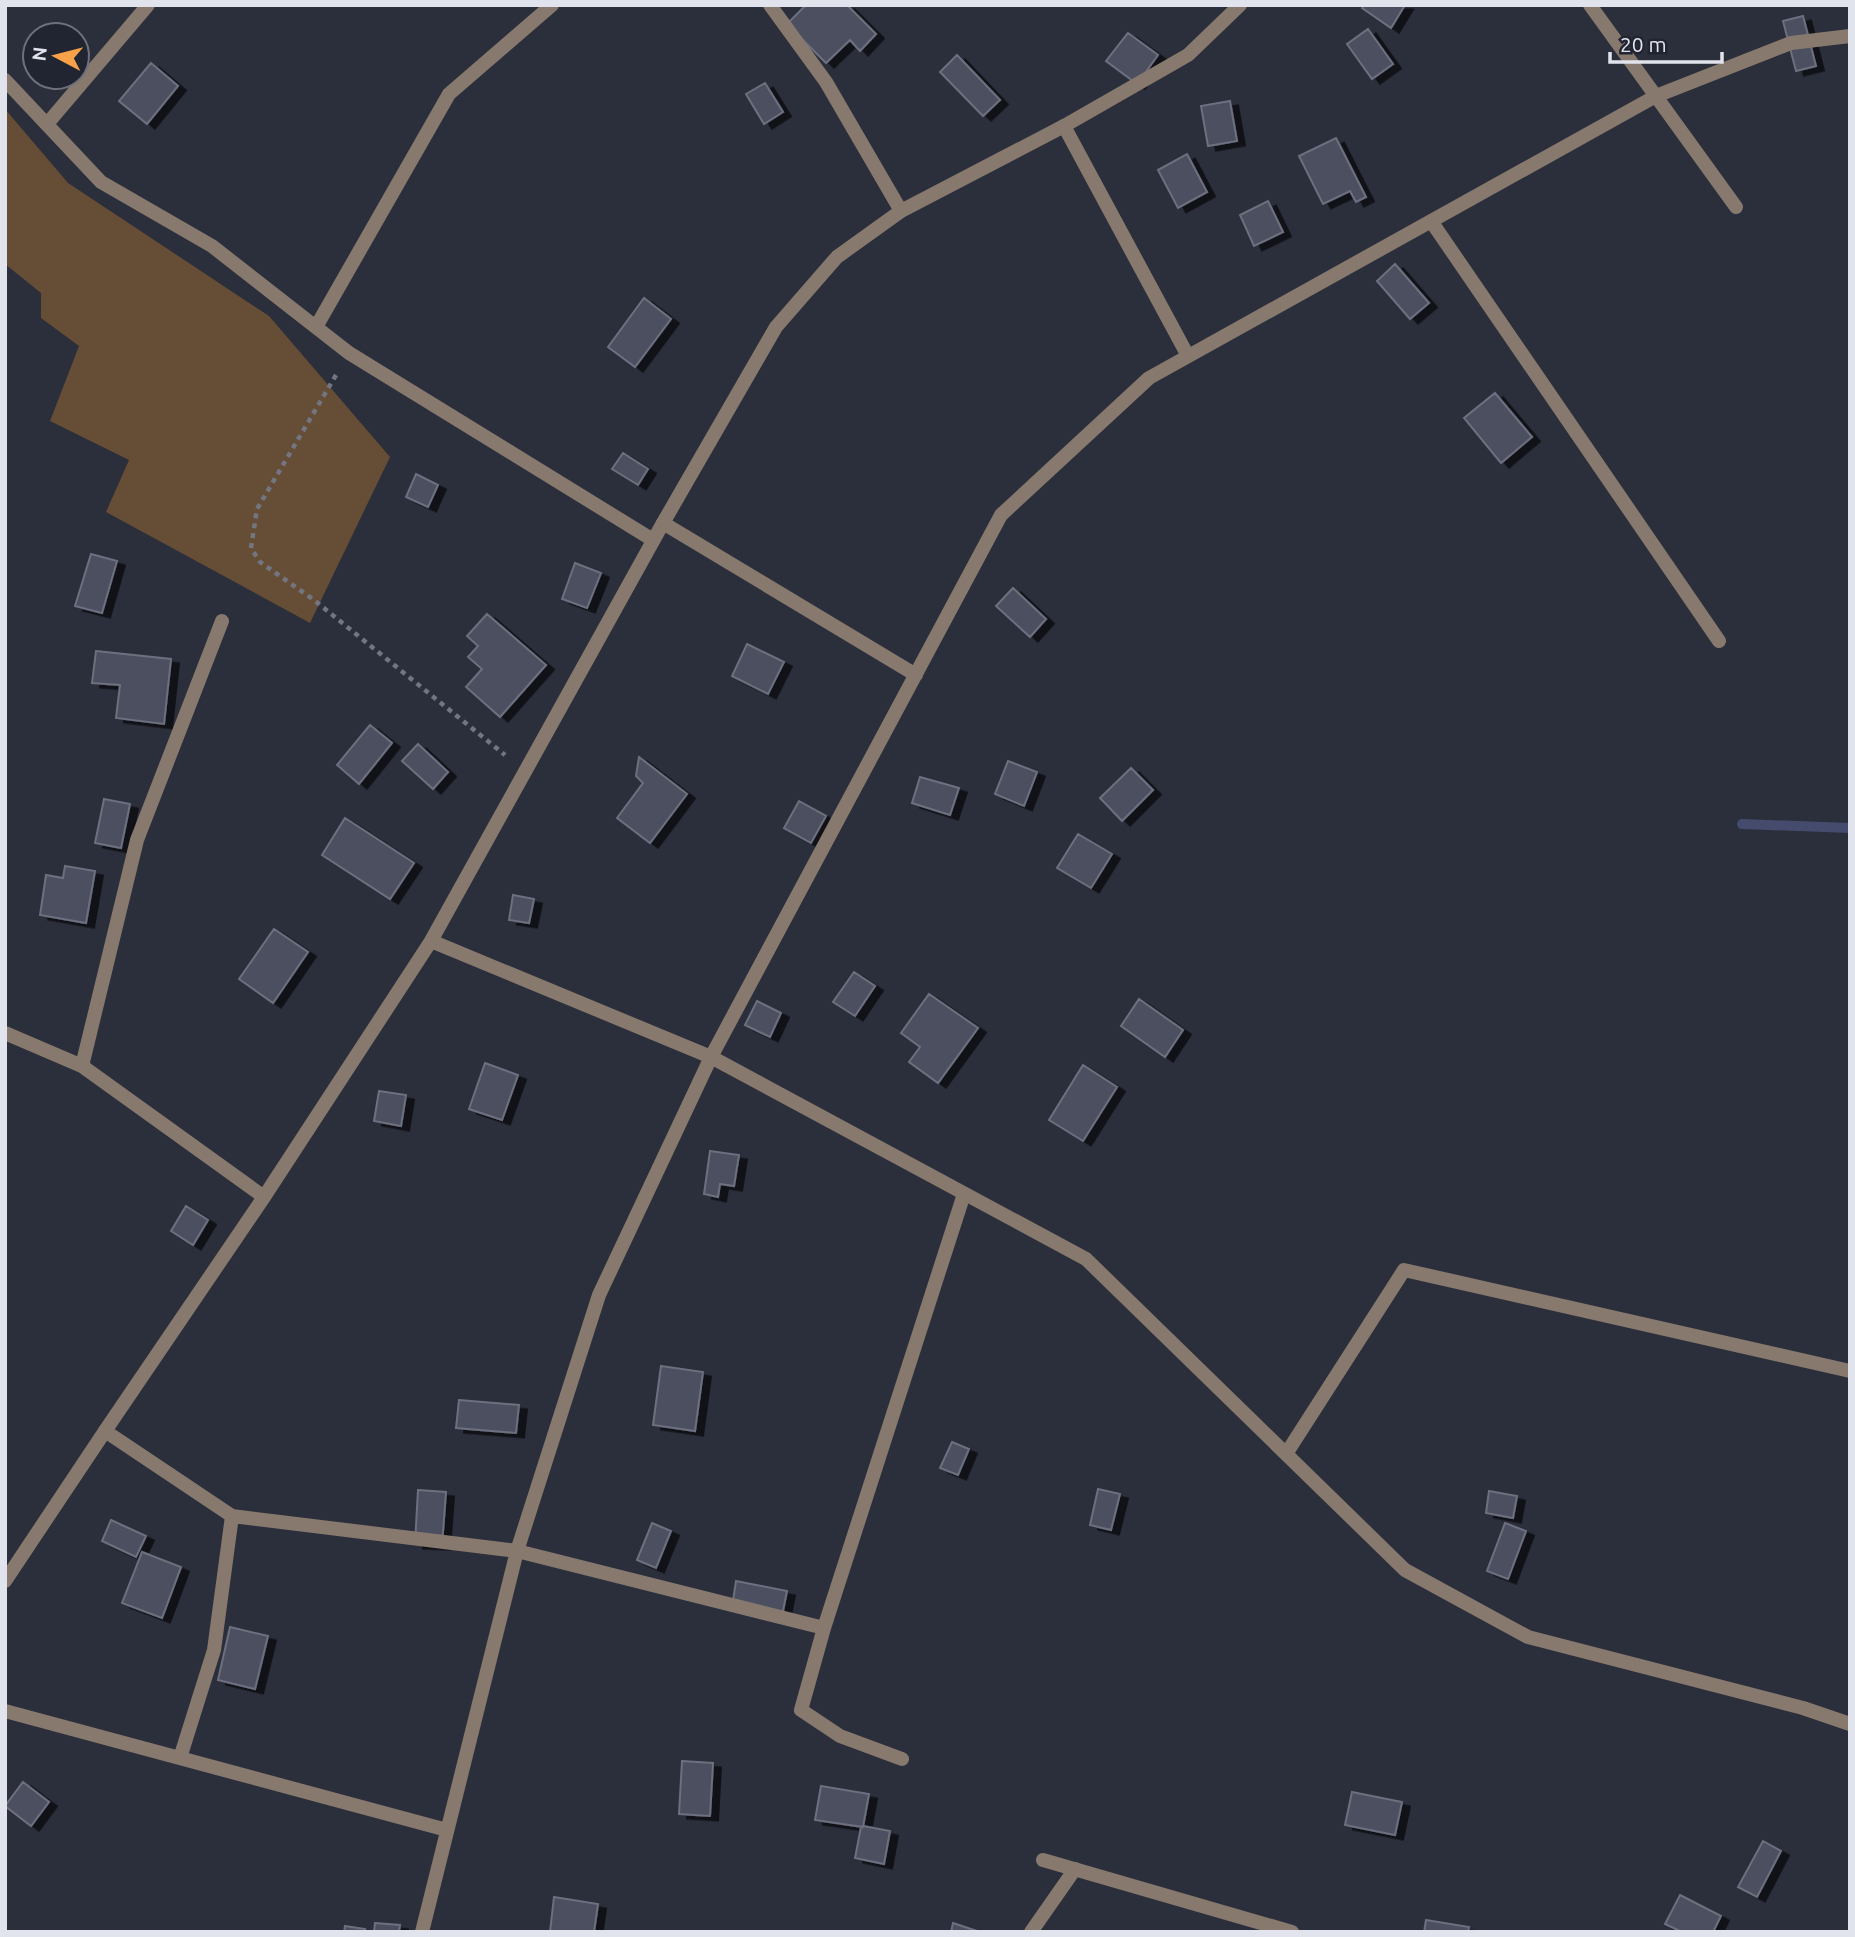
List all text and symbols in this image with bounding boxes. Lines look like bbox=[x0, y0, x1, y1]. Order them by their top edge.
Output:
north arrow bbox=[21, 21, 91, 91]
scale bar bbox=[1610, 21, 1722, 65]
text: 20 m bbox=[1620, 32, 1667, 56]
text: N bbox=[27, 46, 51, 62]

